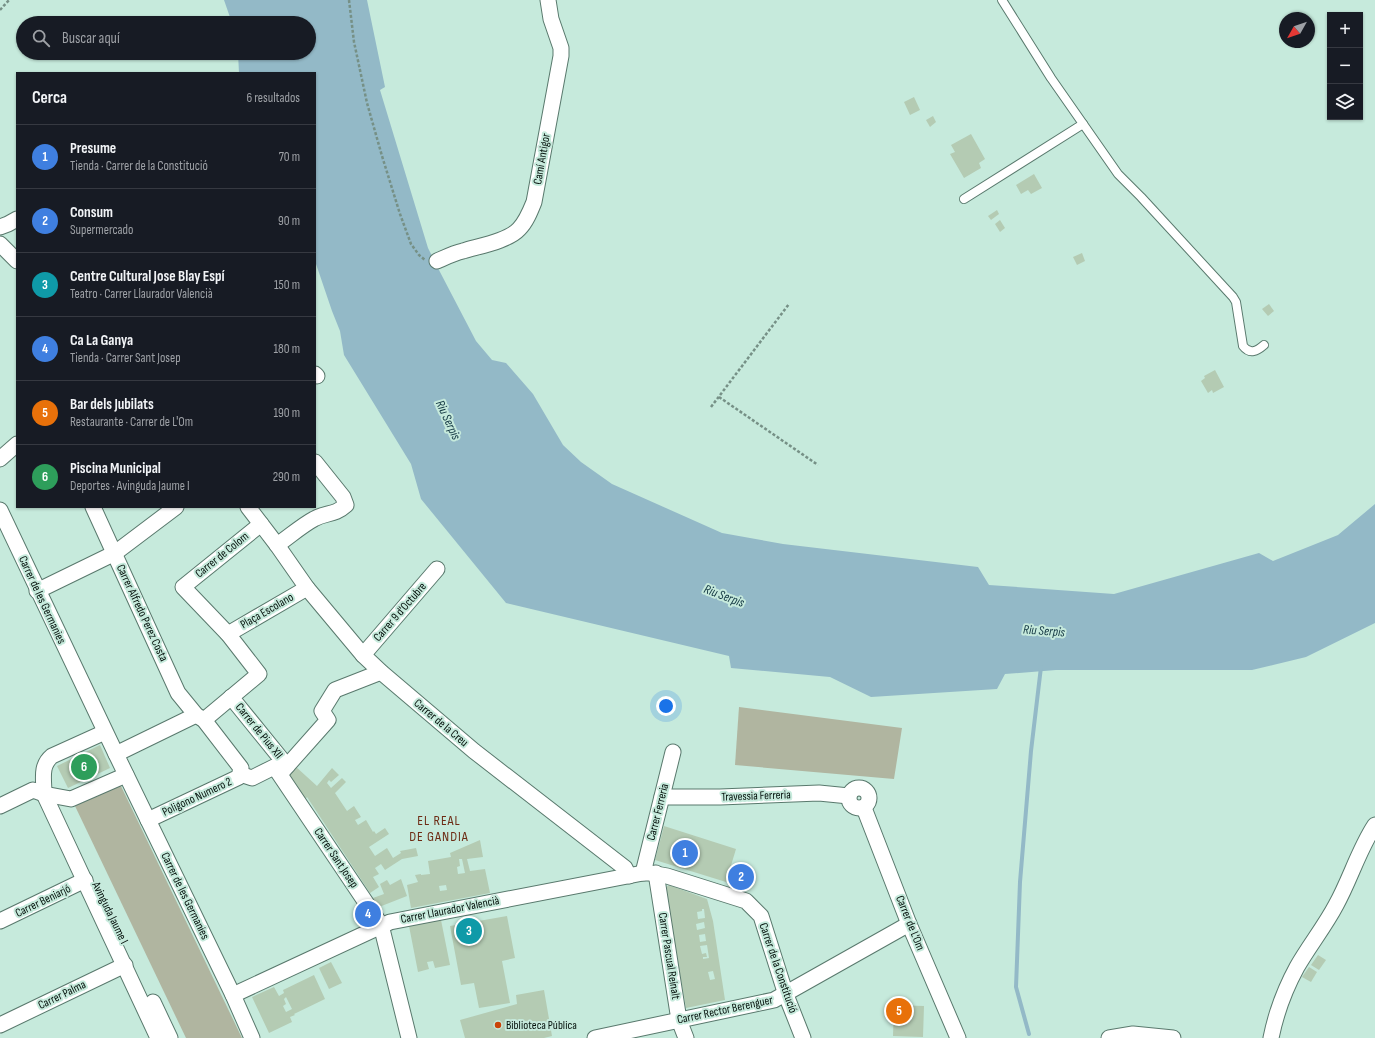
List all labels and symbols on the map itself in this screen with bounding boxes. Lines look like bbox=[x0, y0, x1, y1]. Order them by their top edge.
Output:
north arrow bbox=[1279, 12, 1315, 48]
street label: Camí Antigor bbox=[530, 132, 554, 186]
water label: Riu Serpis bbox=[432, 398, 464, 443]
street label: Carrer de Colom bbox=[192, 529, 252, 581]
street label: Carrer de les Germanies bbox=[15, 554, 69, 646]
street label: Carrer Alfredo Perez Costa bbox=[113, 562, 171, 664]
street label: Carrer 9 d'Octubre bbox=[370, 579, 430, 645]
water label: Riu Serpis bbox=[702, 581, 747, 611]
street label: Plaça Escolano bbox=[238, 590, 296, 632]
water label: Riu Serpis bbox=[1023, 622, 1066, 640]
street label: Carrer de la Creu bbox=[411, 696, 471, 750]
your location bbox=[656, 696, 676, 716]
street label: Carrer de Pius XII bbox=[232, 700, 286, 762]
pin: 6 bbox=[71, 752, 97, 782]
street label: Poligono Numero 2 bbox=[160, 774, 234, 820]
street label: Carrer Ferreria bbox=[644, 782, 672, 842]
street label: Travessia Ferreria bbox=[721, 787, 791, 805]
district label: EL REAL DE GANDIA bbox=[409, 812, 469, 845]
street label: Carrer Sant Josep bbox=[310, 825, 362, 891]
pin: 1 bbox=[672, 838, 698, 868]
street label: Carrer de les Germanies bbox=[157, 850, 213, 942]
pin: 2 bbox=[728, 862, 754, 892]
street label: Avinguda Jaume I bbox=[88, 879, 131, 947]
street label: Carrer Beniarjó bbox=[13, 881, 73, 921]
street label: Carrer Llaurador Valencià bbox=[399, 893, 501, 927]
street label: Carrer de L'Om bbox=[892, 893, 928, 953]
pin: 4 bbox=[355, 899, 381, 929]
street label: Carrer Pascual Reinalt bbox=[655, 912, 683, 1001]
pin: 3 bbox=[456, 916, 482, 946]
street label: Carrer de la Constitució bbox=[756, 921, 800, 1015]
street label: Carrer Palma bbox=[36, 977, 89, 1013]
street label: Carrer Rector Berenguer bbox=[676, 992, 775, 1027]
pin: 5 bbox=[886, 996, 912, 1026]
place label: Biblioteca Pública bbox=[506, 1018, 577, 1033]
marker: Biblioteca Pública bbox=[493, 1020, 503, 1030]

